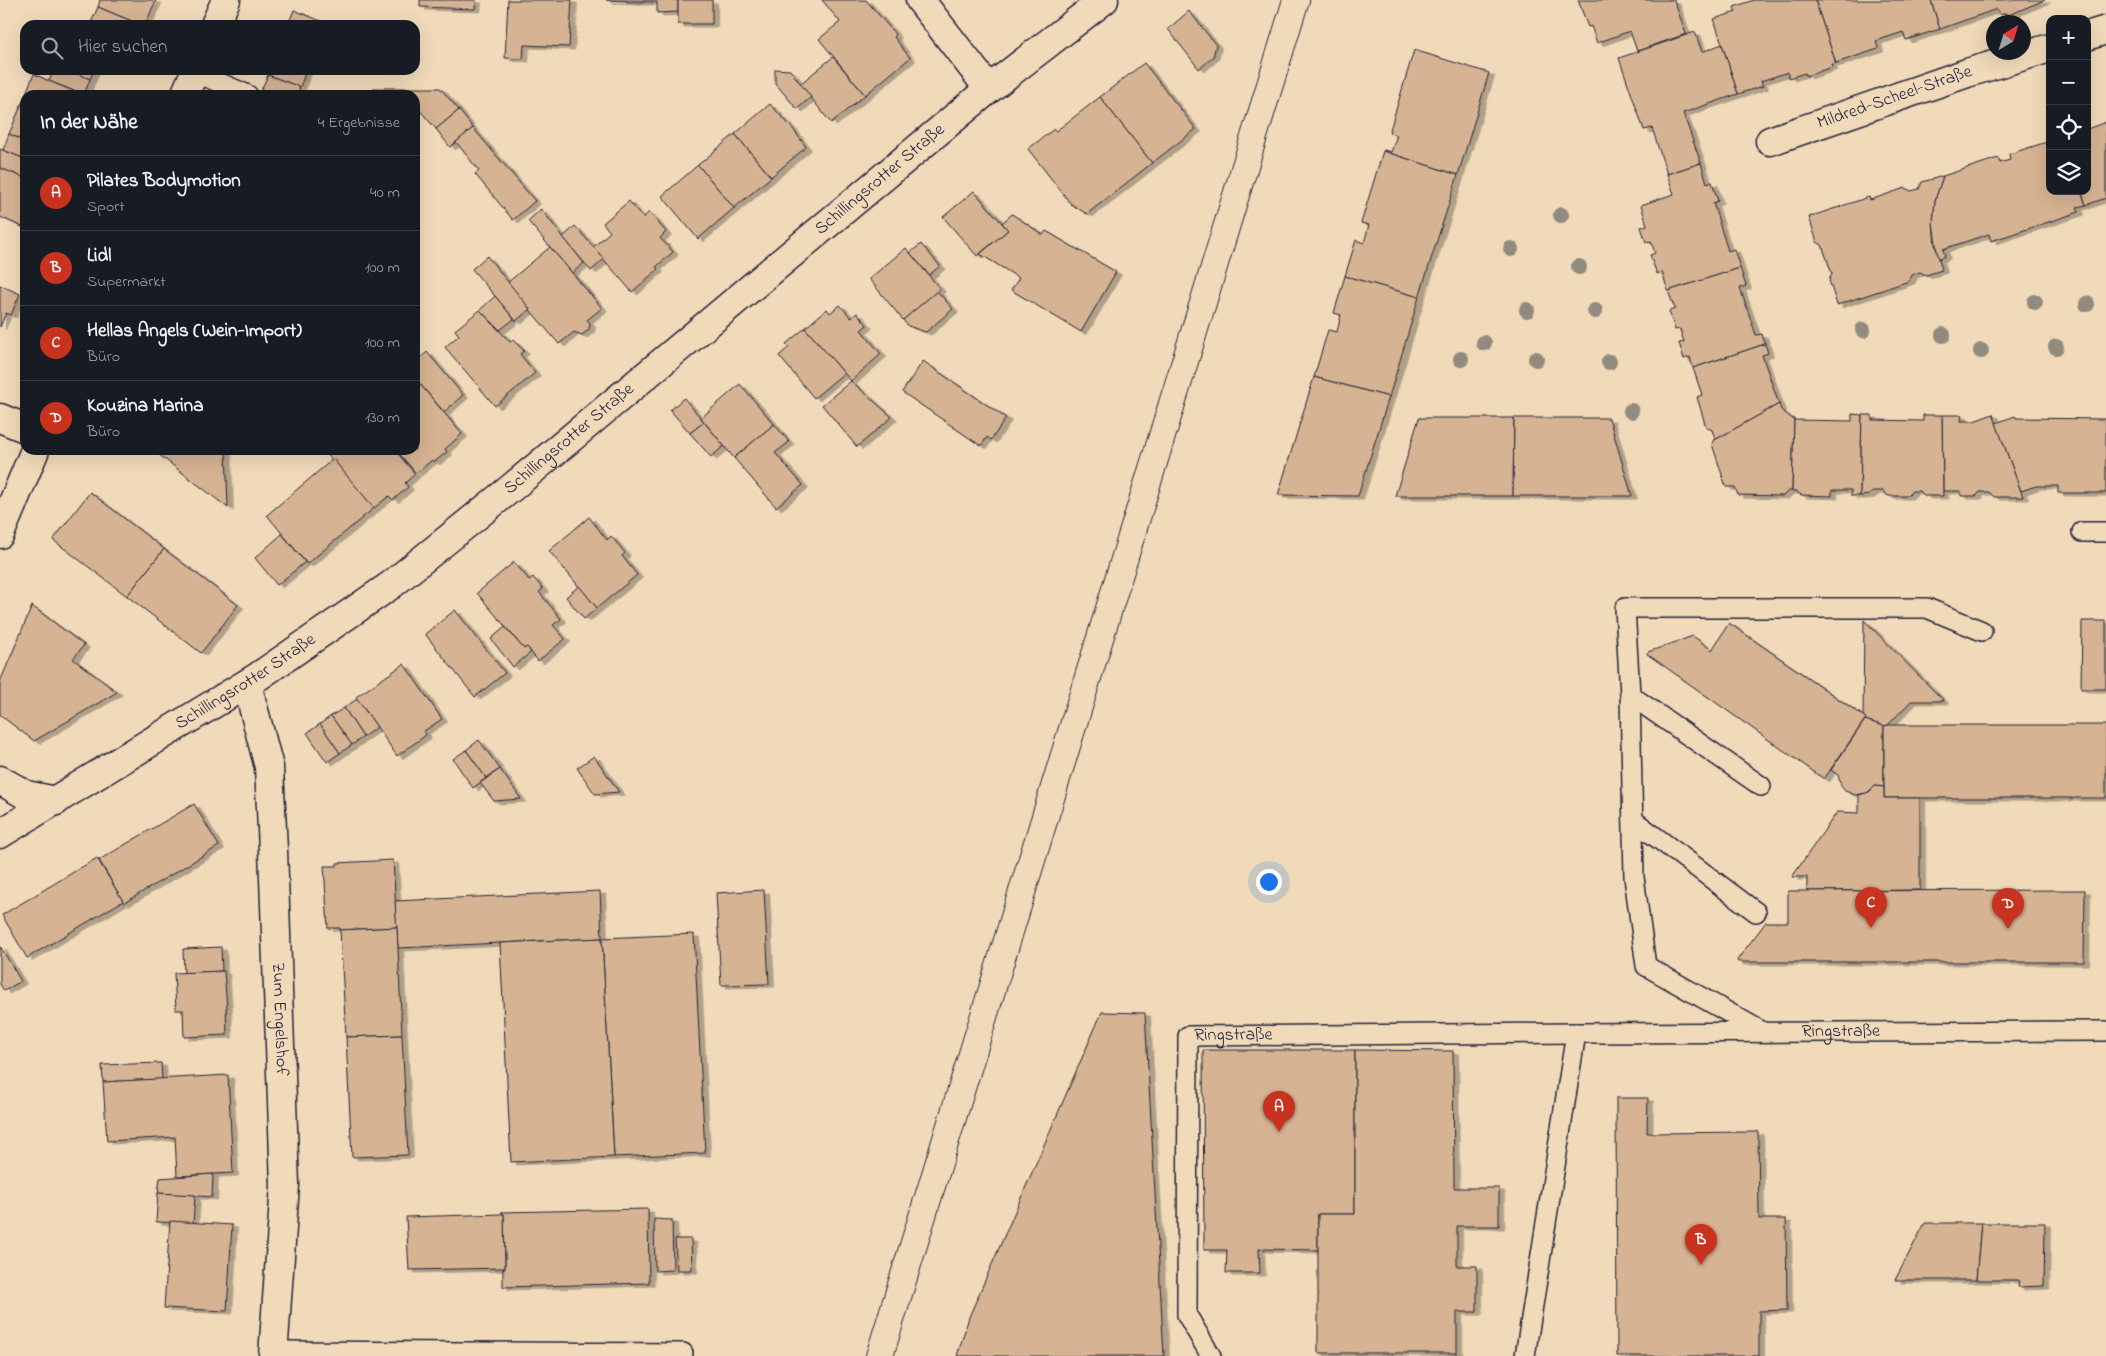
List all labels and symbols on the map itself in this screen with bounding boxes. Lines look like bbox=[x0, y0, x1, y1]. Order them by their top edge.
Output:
north arrow bbox=[1986, 15, 2031, 60]
street label: Mildred-Scheel-Straße bbox=[1814, 59, 1976, 137]
street label: Schillingsrotter Straße bbox=[810, 117, 952, 242]
street label: Schillingsrotter Straße bbox=[499, 377, 641, 501]
street label: Schillingsrotter Straße bbox=[171, 627, 322, 737]
your location bbox=[1256, 869, 1282, 895]
pin: C bbox=[1855, 887, 1887, 928]
pin: D bbox=[1992, 888, 2024, 929]
street label: Zum Engelshof bbox=[264, 962, 294, 1077]
street label: Ringstraße bbox=[1802, 1019, 1881, 1046]
street label: Ringstraße bbox=[1194, 1022, 1274, 1050]
pin: A bbox=[1263, 1091, 1295, 1132]
pin: B bbox=[1685, 1224, 1717, 1265]

